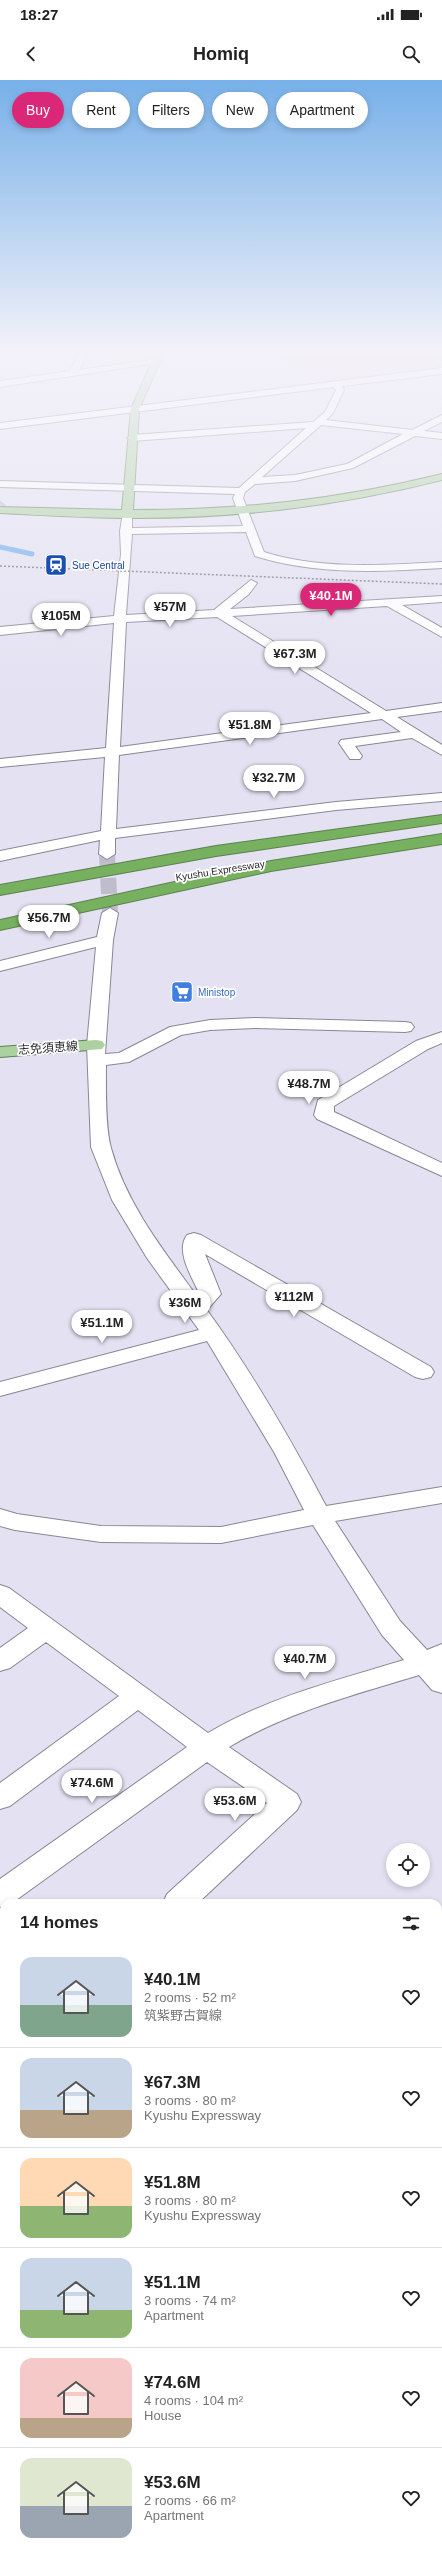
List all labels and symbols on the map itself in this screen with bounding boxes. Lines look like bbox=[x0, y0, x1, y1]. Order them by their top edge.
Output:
station icon: Sue Central bbox=[43, 552, 69, 578]
place label: Sue Central bbox=[72, 560, 125, 571]
pin: ¥40.1M bbox=[298, 583, 364, 617]
pin: ¥57M bbox=[146, 594, 194, 628]
pin: ¥105M bbox=[33, 603, 89, 637]
pin: ¥67.3M bbox=[262, 641, 328, 675]
pin: ¥51.8M bbox=[217, 712, 283, 746]
pin: ¥32.7M bbox=[241, 765, 307, 799]
street label: Kyushu Expressway bbox=[175, 858, 265, 883]
pin: ¥56.7M bbox=[16, 905, 82, 939]
supermarket icon: Ministop bbox=[169, 979, 195, 1005]
place label: Ministop bbox=[198, 987, 236, 998]
street label: 志免須恵線 bbox=[18, 1039, 78, 1057]
pin: ¥48.7M bbox=[276, 1071, 342, 1105]
pin: ¥112M bbox=[266, 1284, 322, 1318]
pin: ¥36M bbox=[161, 1290, 209, 1324]
pin: ¥51.1M bbox=[69, 1310, 135, 1344]
pin: ¥40.7M bbox=[272, 1646, 338, 1680]
pin: ¥74.6M bbox=[59, 1770, 125, 1804]
pin: ¥53.6M bbox=[202, 1788, 268, 1822]

